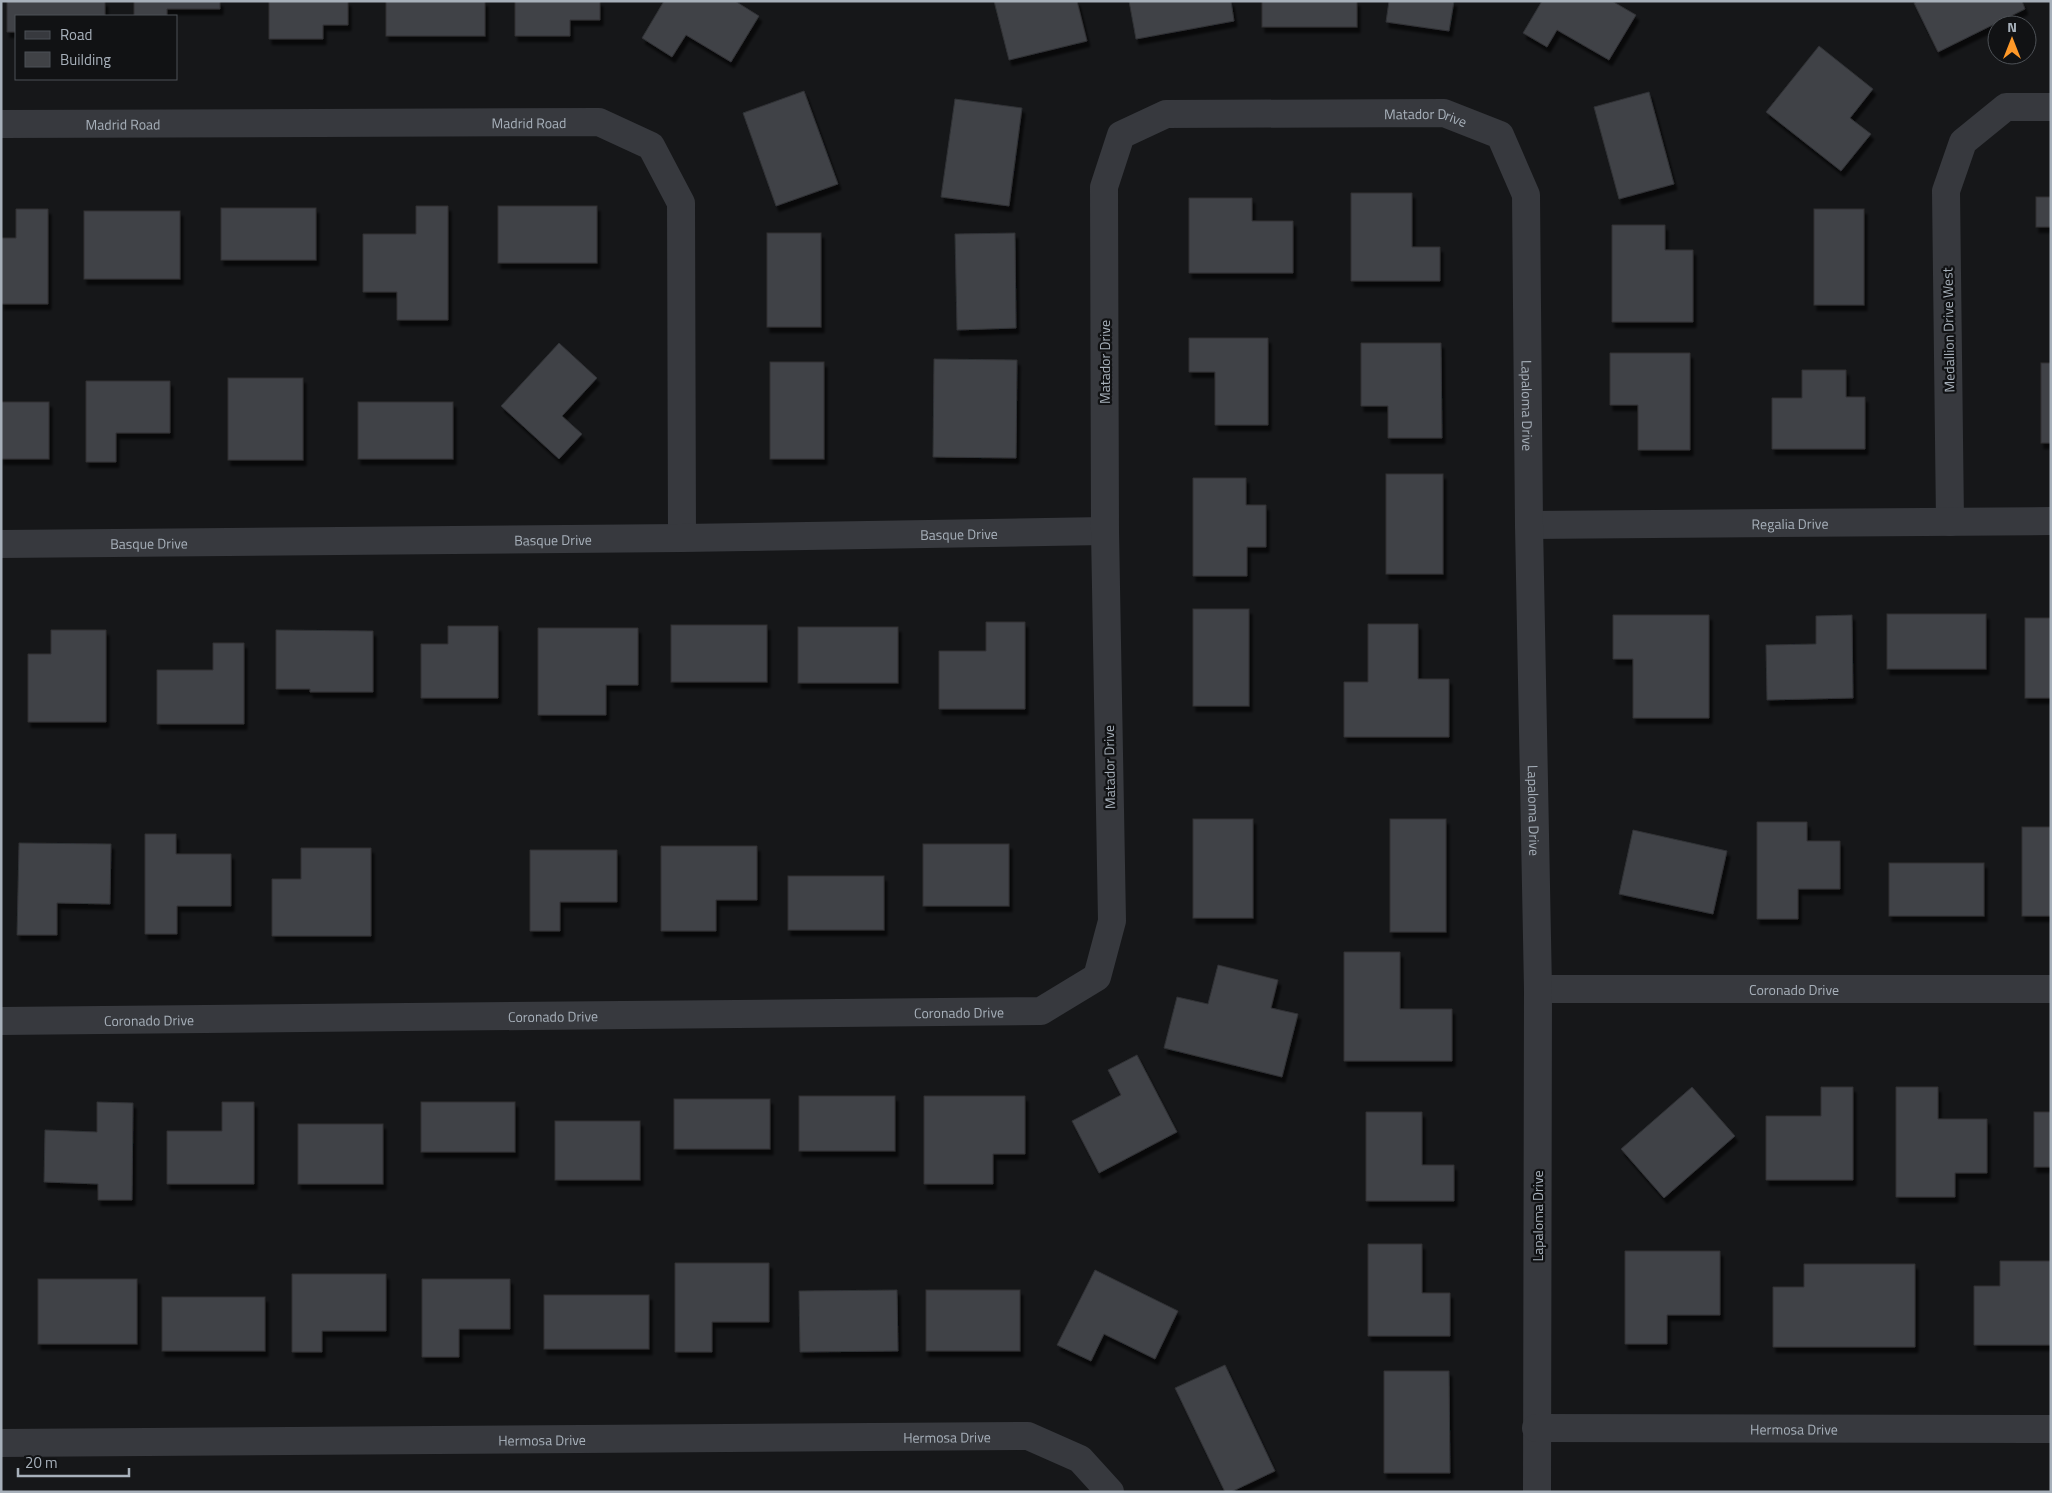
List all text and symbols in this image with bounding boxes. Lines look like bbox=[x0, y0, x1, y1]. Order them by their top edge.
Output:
legend bbox=[15, 15, 178, 80]
north arrow bbox=[1987, 15, 2037, 65]
text: N bbox=[2007, 16, 2017, 37]
text: Road bbox=[60, 23, 92, 46]
text: Building bbox=[60, 48, 111, 71]
street label: Matador Drive bbox=[1384, 102, 1470, 132]
street label: Madrid Road bbox=[491, 112, 567, 133]
street label: Madrid Road bbox=[85, 113, 161, 134]
street label: Medallion Drive West bbox=[1936, 267, 1960, 393]
street label: Matador Drive bbox=[1094, 320, 1115, 404]
street label: Lapaloma Drive bbox=[1517, 360, 1539, 451]
street label: Regalia Drive bbox=[1751, 512, 1829, 534]
street label: Basque Drive bbox=[920, 522, 998, 545]
street label: Basque Drive bbox=[514, 528, 592, 550]
street label: Basque Drive bbox=[110, 532, 188, 554]
street label: Matador Drive bbox=[1098, 725, 1120, 809]
street label: Lapaloma Drive bbox=[1523, 765, 1546, 856]
street label: Coronado Drive bbox=[1749, 979, 1839, 1000]
street label: Coronado Drive bbox=[914, 1001, 1004, 1023]
street label: Coronado Drive bbox=[508, 1005, 598, 1027]
street label: Coronado Drive bbox=[104, 1009, 194, 1031]
street label: Lapaloma Drive bbox=[1527, 1170, 1548, 1262]
street label: Hermosa Drive bbox=[1750, 1418, 1838, 1439]
street label: Hermosa Drive bbox=[903, 1426, 991, 1447]
street label: Hermosa Drive bbox=[498, 1429, 586, 1450]
scale bar bbox=[18, 1446, 129, 1478]
text: 20 m bbox=[25, 1451, 58, 1474]

